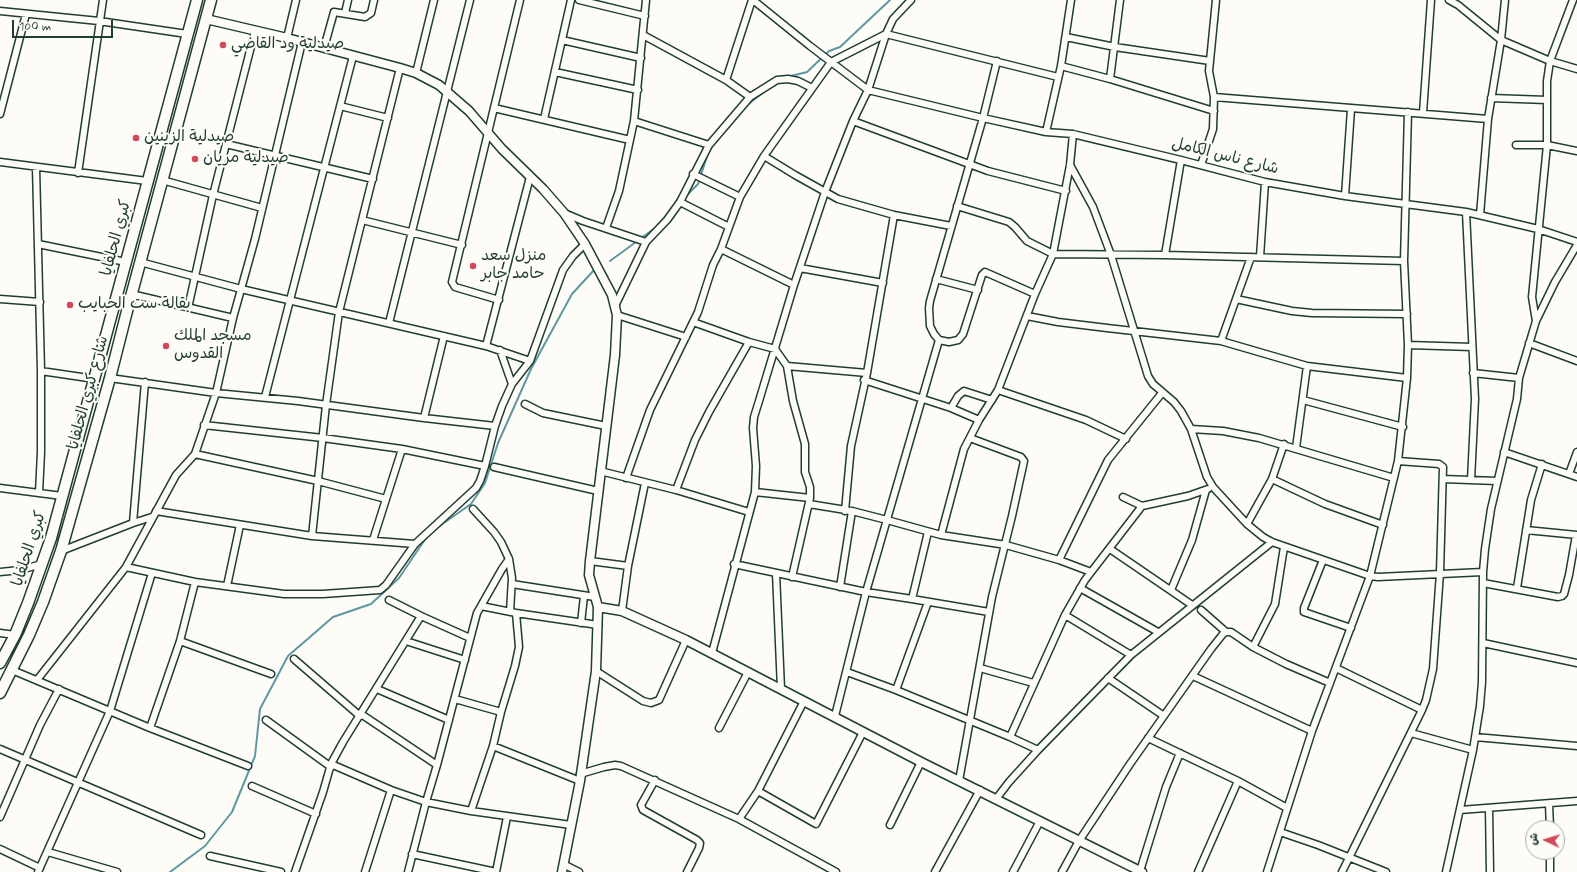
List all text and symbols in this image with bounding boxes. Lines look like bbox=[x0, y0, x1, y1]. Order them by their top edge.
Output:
scale bar bbox=[14, 12, 115, 38]
text: 100 m bbox=[19, 19, 51, 35]
place label: صيدلية ود القاضي bbox=[231, 35, 344, 55]
marker: صيدلية ود القاضي bbox=[218, 40, 228, 50]
place label: صيدلية الزينين bbox=[144, 128, 234, 148]
marker: صيدلية الزينين bbox=[131, 133, 141, 143]
street label: شارع ناس الكامل bbox=[1170, 134, 1280, 180]
place label: صيدلية مريان bbox=[203, 149, 289, 169]
marker: صيدلية مريان bbox=[190, 154, 200, 164]
street label: كبري الحلفايا bbox=[98, 198, 136, 278]
place label: منزل سعد حامد جابر bbox=[481, 247, 546, 285]
marker: منزل سعد حامد جابر bbox=[468, 261, 478, 271]
place label: بقالة ست الحبايب bbox=[78, 295, 191, 315]
marker: بقالة ست الحبايب bbox=[65, 300, 75, 310]
place label: مسجد الملك القدوس bbox=[174, 327, 252, 365]
street label: شارع كبري الحلفايا bbox=[65, 334, 113, 452]
marker: مسجد الملك القدوس bbox=[161, 341, 171, 351]
street label: كبري الحلفايا bbox=[9, 509, 51, 589]
north arrow bbox=[1525, 820, 1565, 860]
text: ش bbox=[1527, 833, 1541, 846]

